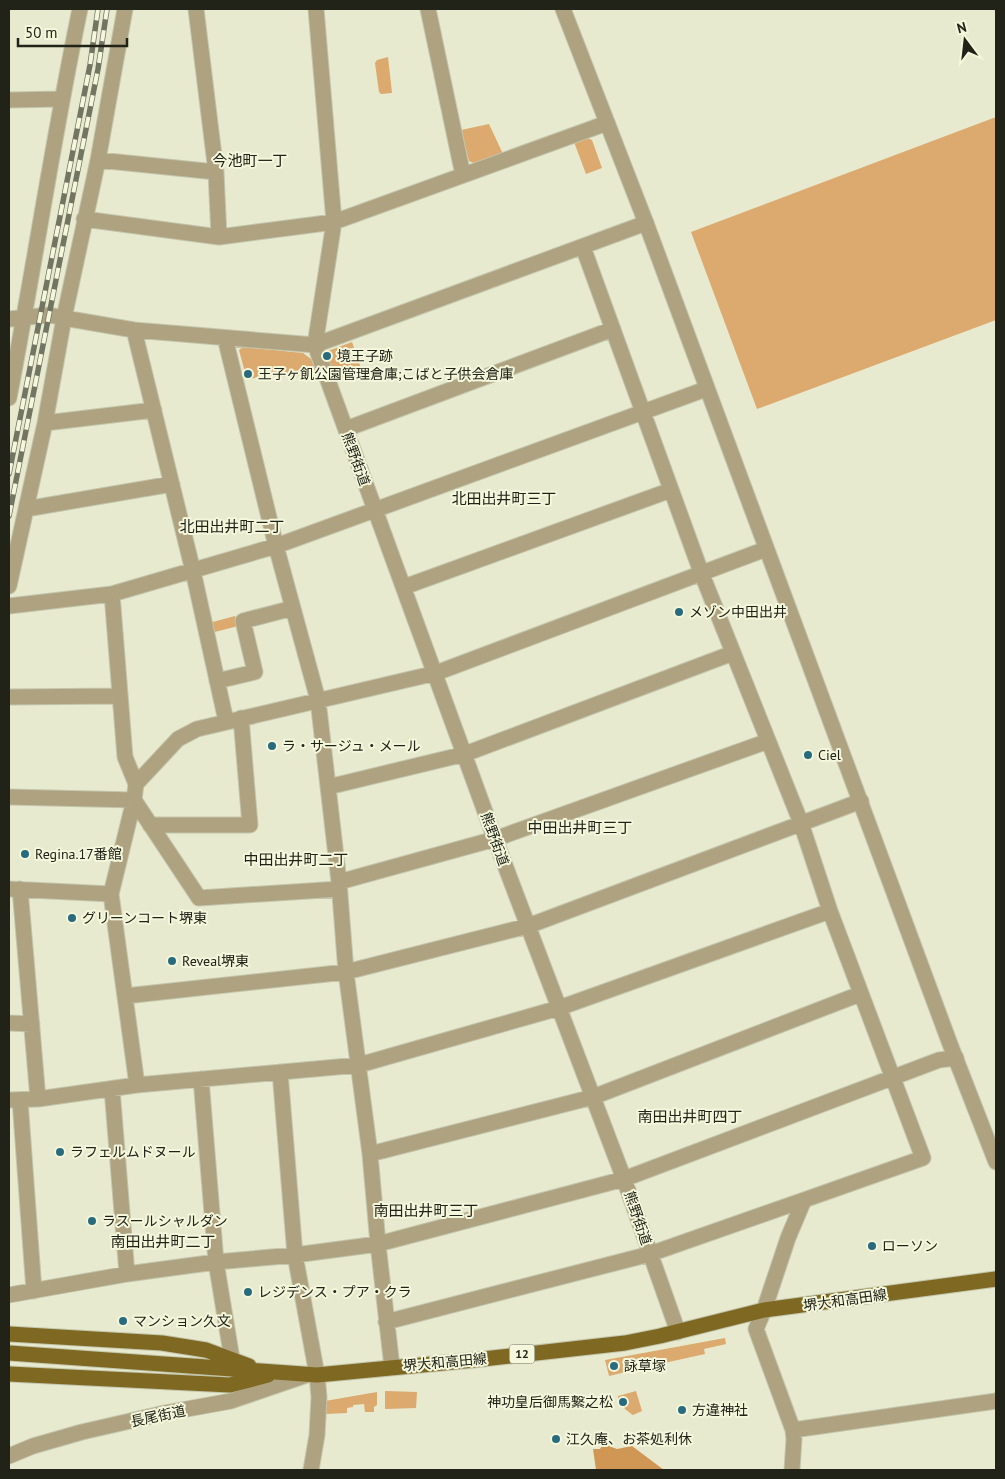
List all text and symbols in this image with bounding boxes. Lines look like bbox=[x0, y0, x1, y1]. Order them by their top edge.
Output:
scale bar bbox=[18, 15, 126, 47]
north arrow bbox=[940, 15, 990, 65]
text: N bbox=[955, 18, 968, 37]
text: 50 m bbox=[25, 23, 58, 42]
district label: 今池町一丁 bbox=[212, 151, 288, 170]
place label: 境王子跡 bbox=[337, 347, 393, 365]
marker: 境王子跡 bbox=[321, 350, 333, 362]
place label: 王子ヶ飢公園管理倉庫;こばと子供会倉庫 bbox=[258, 365, 514, 383]
marker: 王子ヶ飢公園管理倉庫;こばと子供会倉庫 bbox=[242, 368, 254, 380]
street label: 熊野街道 bbox=[338, 430, 374, 488]
district label: 北田出井町三丁 bbox=[451, 489, 557, 508]
district label: 北田出井町二丁 bbox=[179, 517, 285, 536]
place label: メゾン中田出井 bbox=[689, 603, 787, 621]
marker: メゾン中田出井 bbox=[673, 606, 685, 618]
place label: ラ・サージュ・メール bbox=[282, 737, 421, 755]
marker: ラ・サージュ・メール bbox=[266, 740, 278, 752]
place label: Ciel bbox=[818, 746, 841, 764]
marker: Ciel bbox=[802, 749, 814, 761]
street label: 熊野街道 bbox=[477, 810, 513, 868]
district label: 中田出井町三丁 bbox=[527, 818, 633, 837]
place label: Regina.17番館 bbox=[35, 845, 122, 863]
marker: Regina.17番館 bbox=[19, 848, 31, 860]
district label: 中田出井町二丁 bbox=[243, 850, 349, 869]
place label: グリーンコート堺東 bbox=[82, 909, 207, 927]
marker: グリーンコート堺東 bbox=[66, 912, 78, 924]
place label: Reveal堺東 bbox=[182, 952, 249, 970]
marker: Reveal堺東 bbox=[166, 955, 178, 967]
district label: 南田出井町四丁 bbox=[637, 1107, 743, 1126]
place label: ラフェルムドヌール bbox=[70, 1143, 196, 1161]
marker: ラフェルムドヌール bbox=[54, 1146, 66, 1158]
street label: 熊野街道 bbox=[620, 1189, 656, 1247]
district label: 南田出井町三丁 bbox=[373, 1201, 479, 1220]
place label: ラスールシャルダン bbox=[102, 1212, 228, 1230]
marker: ラスールシャルダン bbox=[86, 1215, 98, 1227]
district label: 南田出井町二丁 bbox=[110, 1232, 216, 1251]
place label: ローソン bbox=[882, 1237, 938, 1255]
marker: ローソン bbox=[866, 1240, 878, 1252]
place label: レジデンス・プア・クラ bbox=[258, 1283, 412, 1301]
street label: 堺大和高田線 bbox=[802, 1285, 888, 1315]
marker: レジデンス・プア・クラ bbox=[242, 1286, 254, 1298]
place label: マンション久文 bbox=[133, 1312, 231, 1330]
marker: マンション久文 bbox=[117, 1315, 129, 1327]
road number: 12 bbox=[510, 1345, 534, 1364]
street label: 堺大和高田線 bbox=[402, 1349, 488, 1375]
place label: 詠草塚 bbox=[624, 1357, 666, 1375]
marker: 詠草塚 bbox=[608, 1360, 620, 1372]
place label: 神功皇后御馬繋之松 bbox=[487, 1393, 613, 1411]
marker: 神功皇后御馬繋之松 bbox=[617, 1396, 629, 1408]
street label: 長尾街道 bbox=[129, 1401, 187, 1431]
place label: 方違神社 bbox=[692, 1401, 748, 1419]
marker: 方違神社 bbox=[676, 1404, 688, 1416]
place label: 江久庵、お茶処利休 bbox=[566, 1430, 692, 1448]
marker: 江久庵、お茶処利休 bbox=[550, 1433, 562, 1445]

